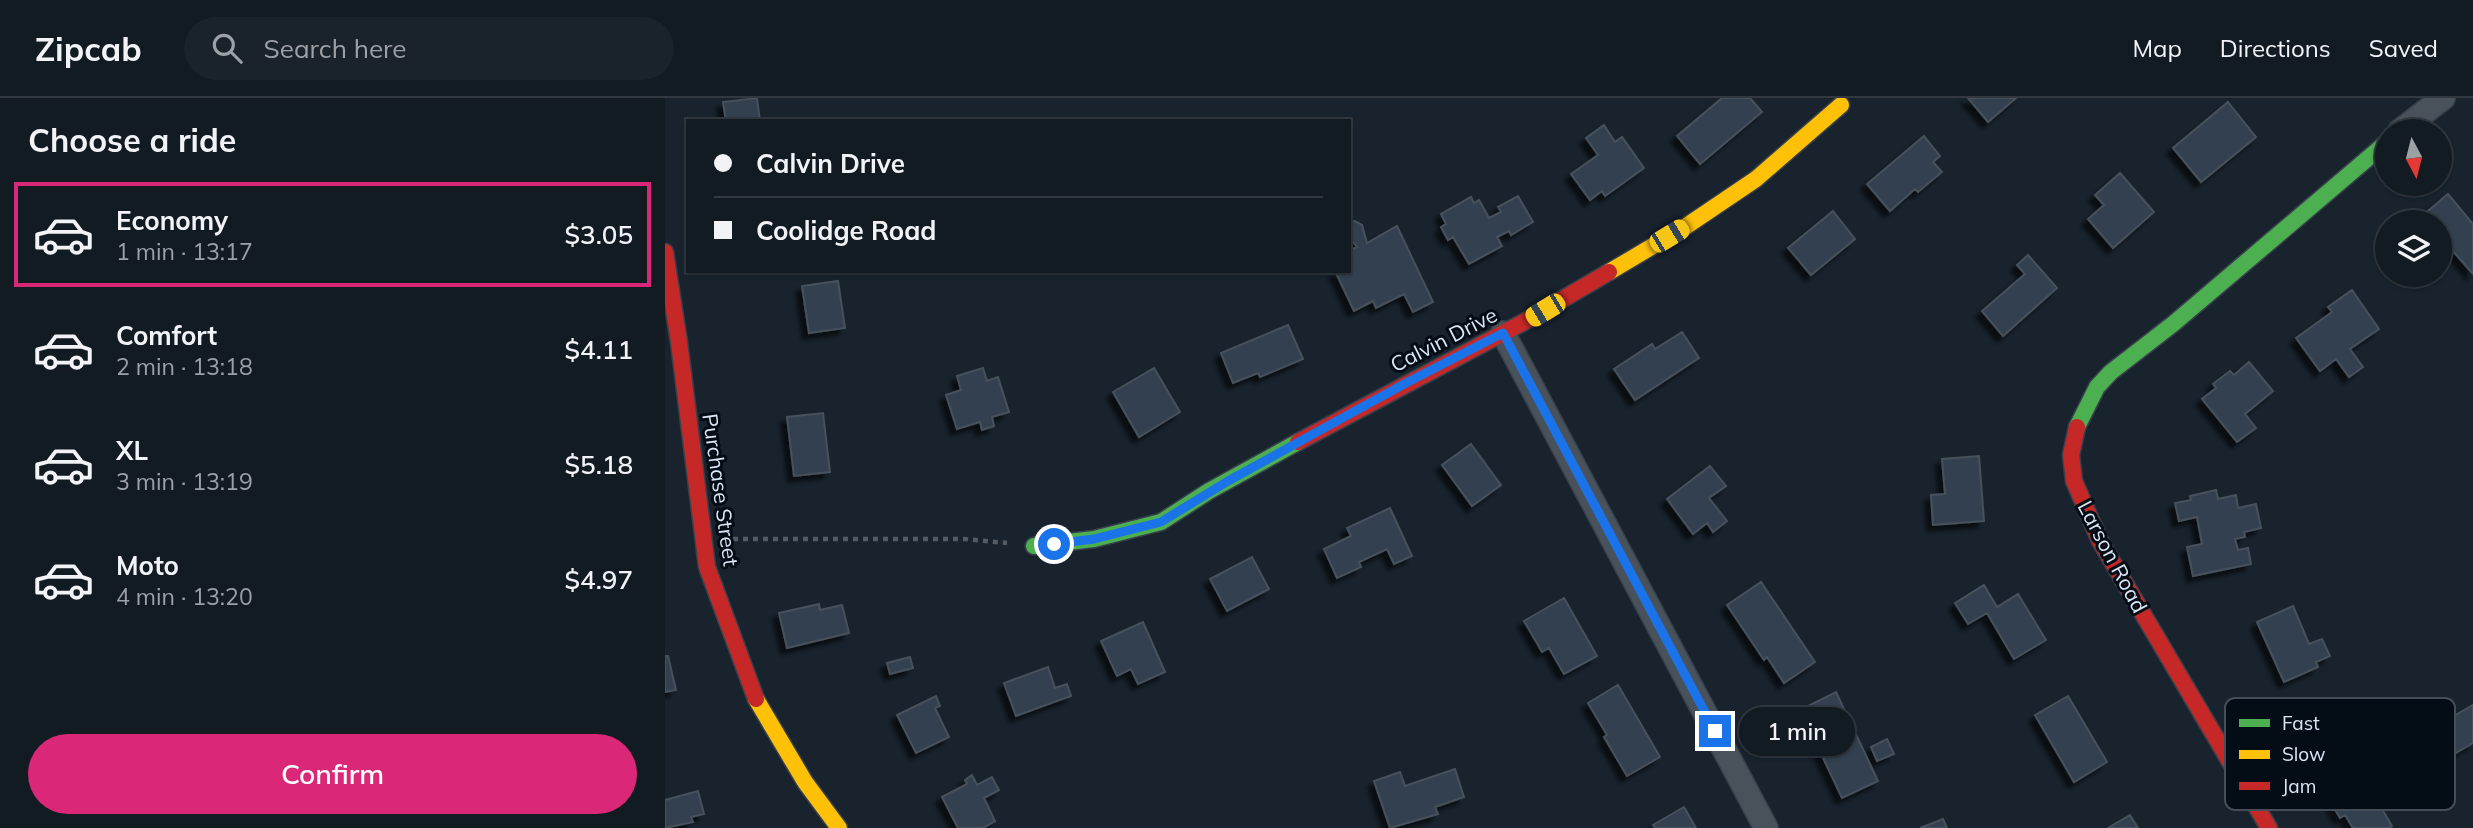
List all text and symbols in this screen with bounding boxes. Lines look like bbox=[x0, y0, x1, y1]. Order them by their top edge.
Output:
search box bbox=[184, 17, 674, 80]
text: Zipcab bbox=[35, 28, 142, 69]
icon: search bbox=[208, 29, 246, 67]
text: Search here bbox=[264, 32, 407, 65]
text: Map bbox=[2132, 33, 2182, 63]
text: Directions bbox=[2220, 33, 2331, 63]
text: Saved bbox=[2369, 33, 2438, 63]
north arrow bbox=[2375, 119, 2452, 196]
map controls bbox=[2375, 119, 2452, 287]
text: Choose a ride bbox=[28, 120, 236, 160]
text: Calvin Drive bbox=[756, 147, 905, 180]
icon: car bbox=[32, 203, 95, 266]
text: Economy bbox=[116, 204, 228, 237]
button: layers bbox=[2375, 210, 2452, 287]
text: Coolidge Road bbox=[756, 214, 936, 247]
car bbox=[1646, 216, 1693, 256]
text: $3.05 bbox=[564, 218, 633, 251]
text: 1 min · 13:17 bbox=[116, 237, 253, 266]
car bbox=[1522, 290, 1569, 330]
street label: Calvin Drive bbox=[1386, 301, 1501, 377]
icon: car bbox=[32, 318, 95, 381]
text: Comfort bbox=[116, 319, 217, 352]
text: $4.11 bbox=[564, 333, 633, 366]
text: 2 min · 13:18 bbox=[116, 352, 253, 381]
street label: Purchase Street bbox=[697, 412, 745, 568]
icon: car bbox=[32, 433, 95, 496]
text: XL bbox=[116, 434, 148, 467]
text: $5.18 bbox=[564, 448, 633, 481]
text: 3 min · 13:19 bbox=[116, 467, 253, 496]
street label: Larson Road bbox=[2072, 496, 2153, 617]
route start bbox=[1038, 528, 1070, 560]
icon: car bbox=[32, 548, 95, 611]
text: Moto bbox=[116, 549, 179, 582]
text: $4.97 bbox=[564, 563, 633, 596]
text: 4 min · 13:20 bbox=[116, 582, 253, 611]
legend bbox=[2225, 698, 2455, 810]
callout: 1 min bbox=[1739, 706, 1855, 756]
text: Fast bbox=[2282, 711, 2320, 735]
route end bbox=[1699, 715, 1731, 747]
text: 1 min bbox=[1767, 717, 1827, 746]
button: Confirm bbox=[28, 734, 637, 814]
text: Slow bbox=[2282, 742, 2326, 766]
text: Jam bbox=[2282, 774, 2316, 798]

